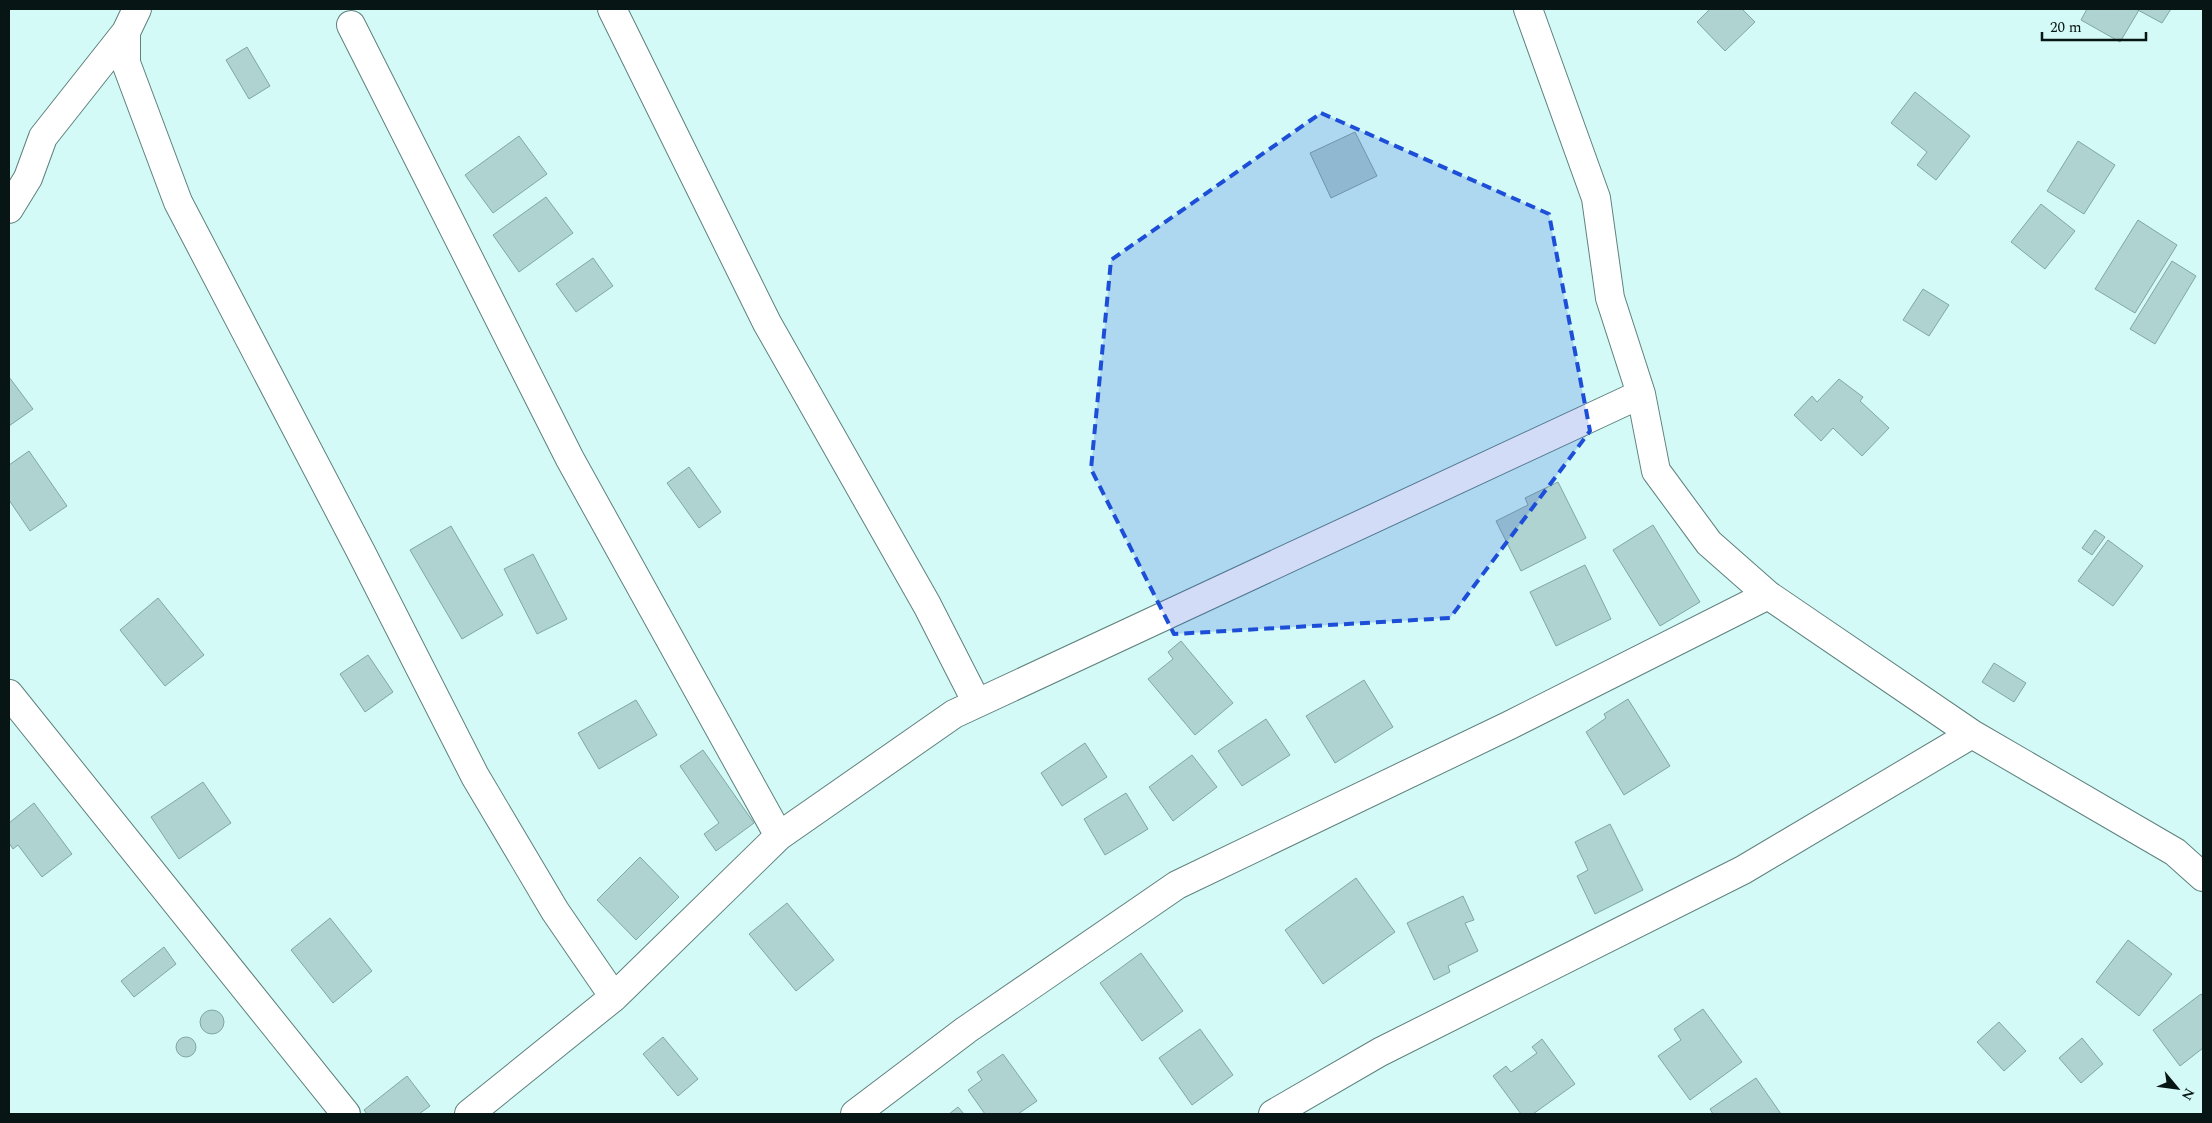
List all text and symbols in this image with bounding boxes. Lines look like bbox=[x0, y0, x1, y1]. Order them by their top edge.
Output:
scale bar bbox=[2042, 10, 2146, 42]
text: 20 m bbox=[2050, 16, 2082, 39]
north arrow bbox=[2152, 1063, 2202, 1113]
text: N bbox=[2176, 1084, 2200, 1104]

